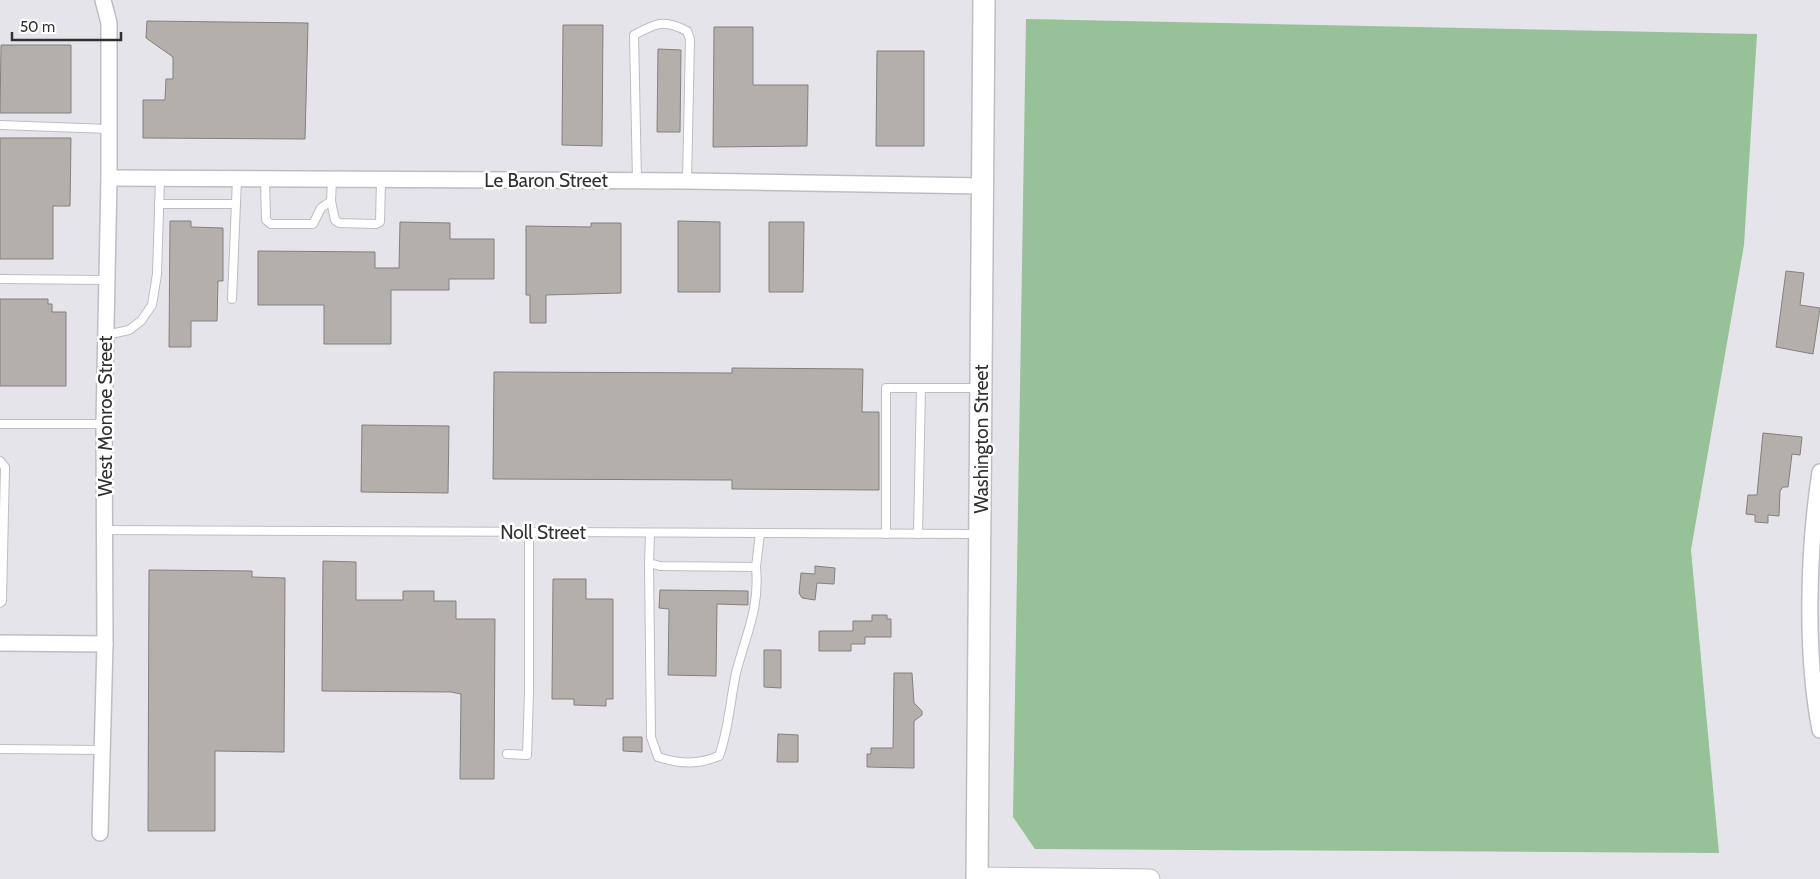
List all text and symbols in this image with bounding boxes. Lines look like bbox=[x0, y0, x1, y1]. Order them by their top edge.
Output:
scale bar bbox=[12, 10, 121, 42]
text: 50 m bbox=[20, 18, 55, 36]
street label: Le Baron Street bbox=[484, 169, 608, 192]
street label: West Monroe Street bbox=[94, 335, 117, 496]
street label: Washington Street bbox=[970, 364, 993, 514]
street label: Noll Street bbox=[500, 521, 586, 544]

